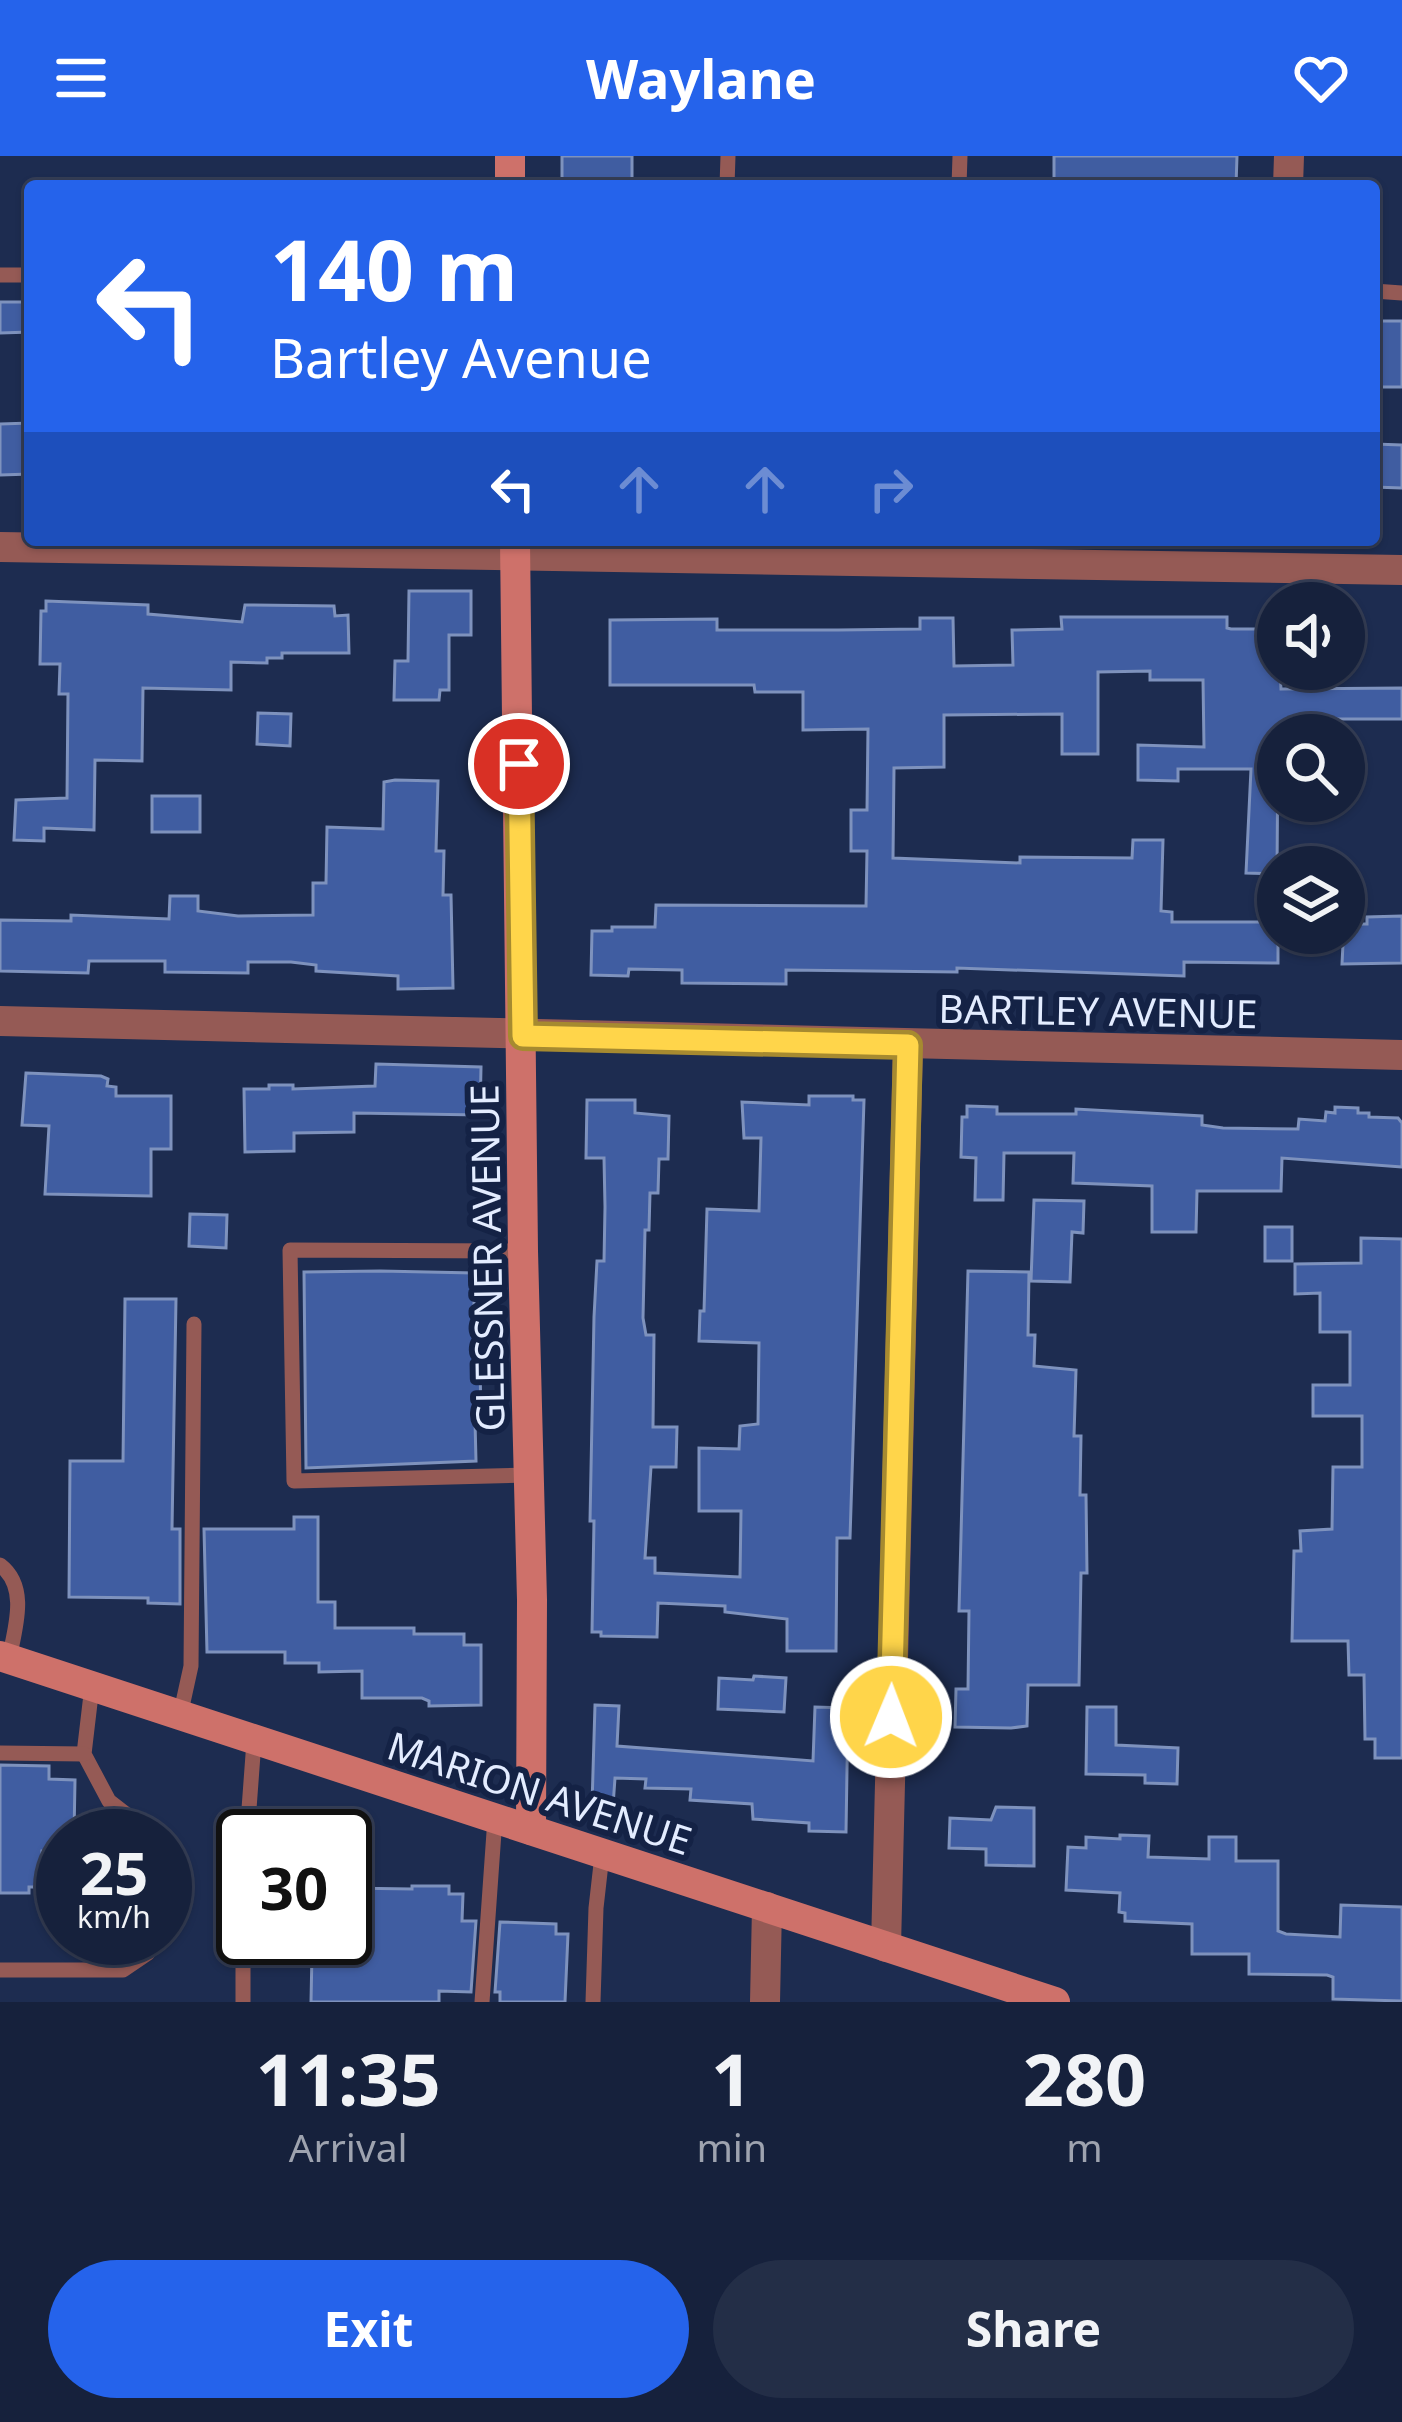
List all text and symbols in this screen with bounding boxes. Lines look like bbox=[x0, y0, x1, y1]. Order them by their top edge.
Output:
text: Waylane bbox=[586, 41, 816, 115]
icon: menu bbox=[48, 45, 114, 111]
icon: heart bbox=[1288, 45, 1354, 111]
text: 140 m bbox=[270, 211, 518, 326]
icon: left bbox=[72, 228, 228, 384]
text: Bartley Avenue bbox=[270, 320, 652, 394]
icon: left bbox=[480, 456, 546, 522]
icon: ahead bbox=[606, 456, 672, 522]
icon: ahead bbox=[732, 456, 798, 522]
icon: right bbox=[858, 456, 924, 522]
map controls bbox=[1257, 582, 1365, 954]
button: sound bbox=[1257, 582, 1365, 690]
pin bbox=[468, 713, 570, 815]
button: search bbox=[1257, 714, 1365, 822]
icon: arrive bbox=[486, 731, 552, 797]
button: layers bbox=[1257, 846, 1365, 954]
street label: BARTLEY AVENUE bbox=[938, 981, 1258, 1039]
street label: GLESSNER AVENUE bbox=[456, 1084, 516, 1432]
position arrow bbox=[828, 1654, 954, 1780]
street label: MARION AVENUE bbox=[381, 1718, 699, 1866]
speed limit sign: 30 bbox=[216, 1809, 372, 1965]
text: 25 bbox=[80, 1831, 148, 1913]
text: km/h bbox=[77, 1896, 151, 1937]
text: 11:35 bbox=[256, 2029, 441, 2127]
text: 1 bbox=[711, 2029, 752, 2127]
text: 280 bbox=[1023, 2029, 1146, 2127]
text: Arrival bbox=[289, 2120, 408, 2173]
text: min bbox=[696, 2120, 767, 2173]
text: m bbox=[1066, 2120, 1103, 2173]
button: Exit bbox=[48, 2260, 689, 2398]
button: Share bbox=[713, 2260, 1354, 2398]

